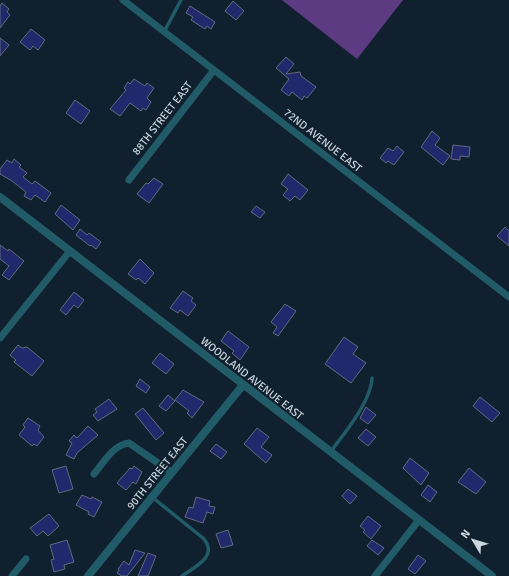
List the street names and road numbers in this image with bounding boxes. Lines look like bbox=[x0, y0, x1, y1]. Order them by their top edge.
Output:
street label: 88TH STREET EAST bbox=[130, 79, 195, 158]
street label: 72ND AVENUE EAST bbox=[281, 106, 365, 175]
street label: WOODLAND AVENUE EAST bbox=[198, 334, 306, 423]
street label: 90TH STREET EAST bbox=[124, 434, 191, 512]

